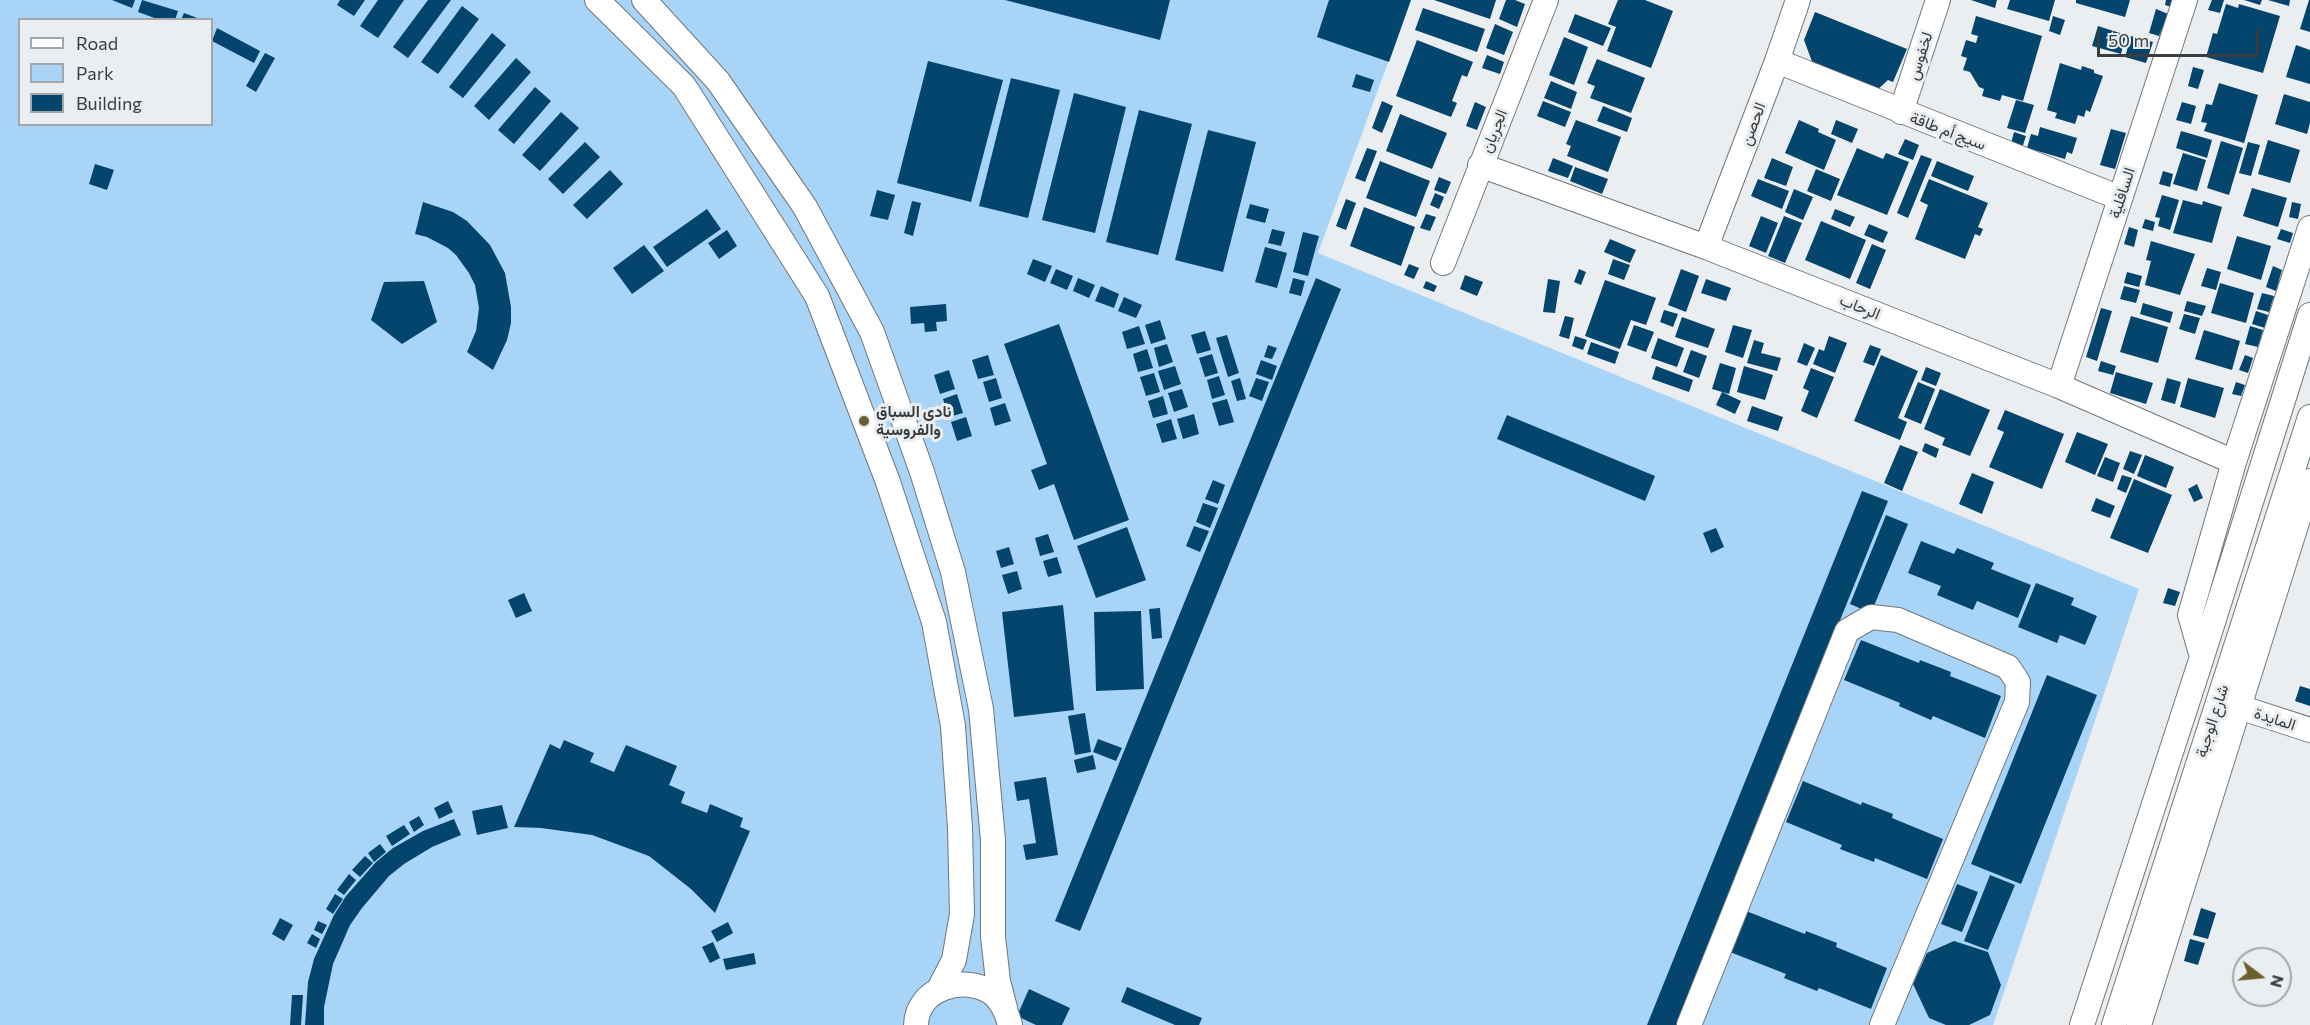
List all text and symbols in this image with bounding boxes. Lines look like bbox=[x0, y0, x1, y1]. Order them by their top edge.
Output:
legend bbox=[18, 18, 213, 126]
scale bar bbox=[2100, 18, 2262, 56]
street label: لخفوس bbox=[1903, 29, 1937, 83]
text: 50 m bbox=[2108, 29, 2149, 51]
text: Road bbox=[76, 32, 118, 54]
text: Park bbox=[76, 62, 114, 84]
text: Building bbox=[76, 92, 142, 114]
street label: الحصن bbox=[1736, 100, 1770, 148]
street label: الجريان bbox=[1477, 106, 1511, 156]
street label: سيج أم طاقة bbox=[1907, 108, 1989, 154]
street label: السافلية bbox=[2105, 165, 2139, 221]
street label: الرحاب bbox=[1837, 290, 1883, 324]
place label: نادي السباق والفروسية bbox=[876, 402, 952, 440]
marker: نادي السباق والفروسية bbox=[857, 414, 871, 428]
street label: شارع الوجبة bbox=[2191, 682, 2233, 760]
street label: المايدة bbox=[2252, 703, 2298, 735]
north arrow bbox=[2232, 947, 2292, 1007]
text: N bbox=[2267, 973, 2289, 990]

